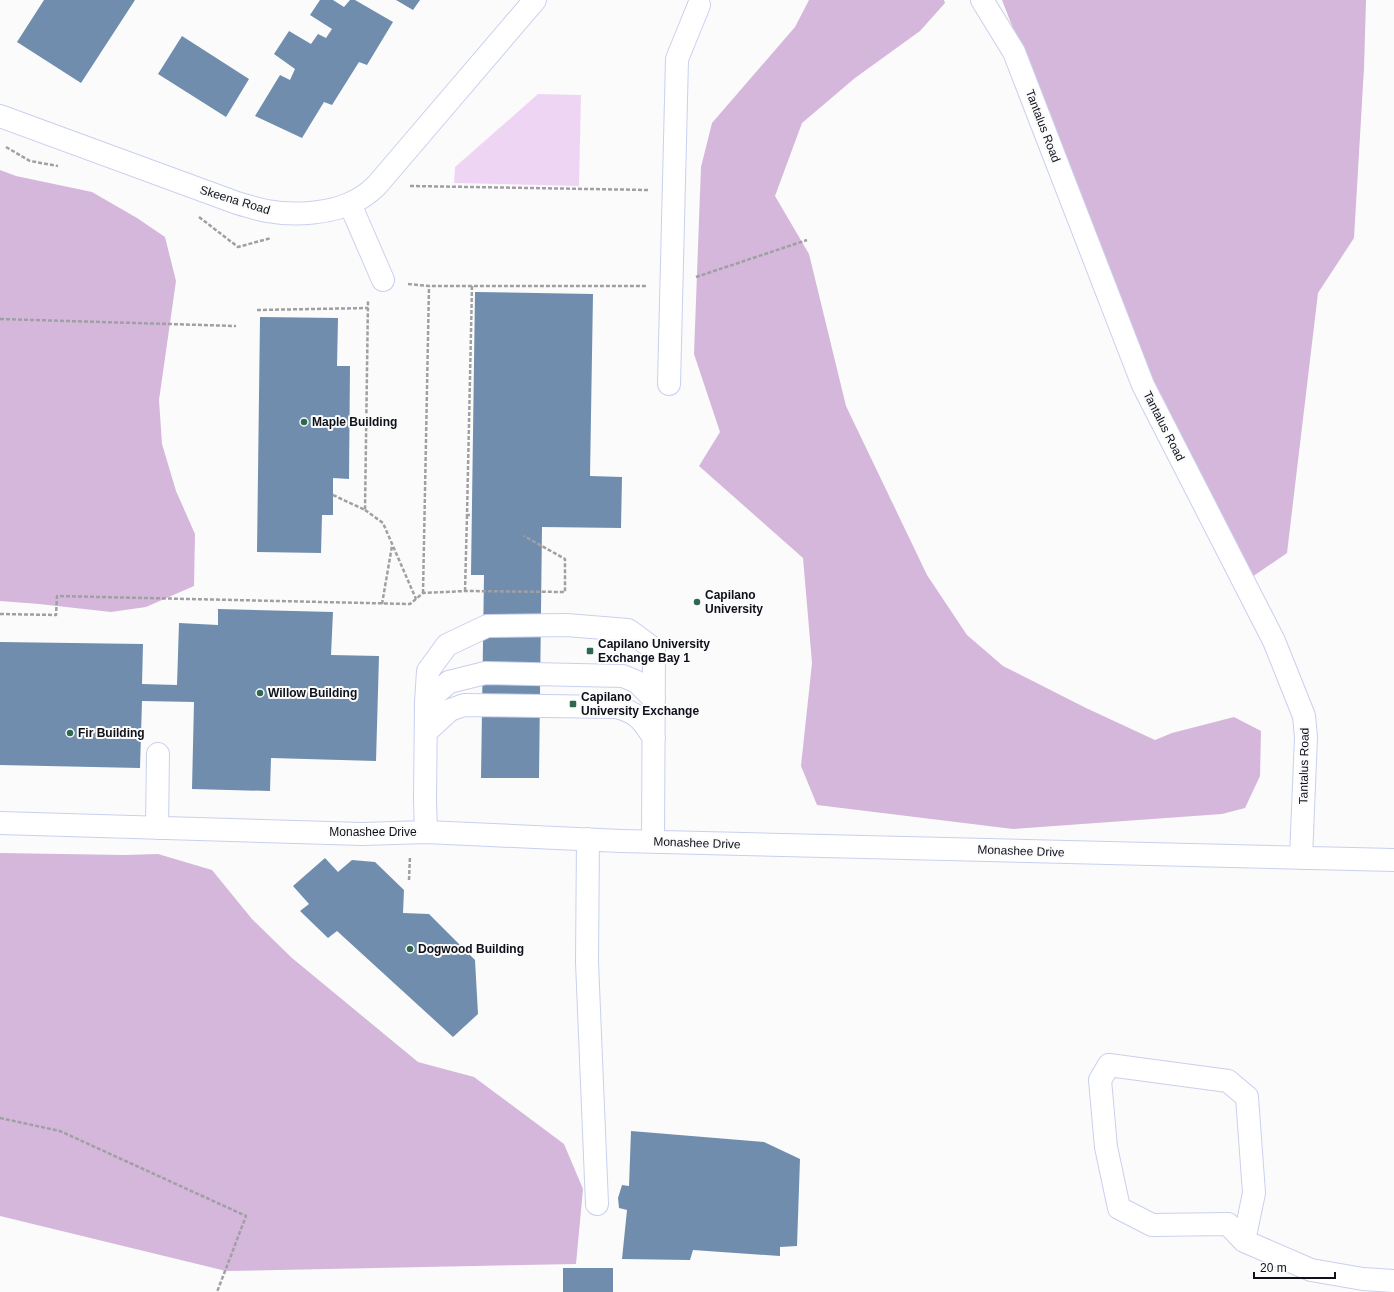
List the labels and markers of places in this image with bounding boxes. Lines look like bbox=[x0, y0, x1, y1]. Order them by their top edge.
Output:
place label: Maple Building bbox=[312, 415, 397, 429]
marker: Maple Building bbox=[299, 417, 309, 427]
place label: Capilano University bbox=[705, 588, 763, 616]
marker: Capilano University bbox=[692, 597, 702, 607]
place label: Capilano University Exchange Bay 1 bbox=[598, 637, 710, 665]
marker: Capilano University Exchange Bay 1 bbox=[585, 646, 595, 656]
place label: Willow Building bbox=[268, 686, 357, 700]
marker: Willow Building bbox=[255, 688, 265, 698]
place label: Capilano University Exchange bbox=[581, 690, 699, 718]
marker: Capilano University Exchange bbox=[568, 699, 578, 709]
place label: Fir Building bbox=[78, 726, 145, 740]
marker: Fir Building bbox=[65, 728, 75, 738]
place label: Dogwood Building bbox=[418, 942, 524, 956]
marker: Dogwood Building bbox=[405, 944, 415, 954]

